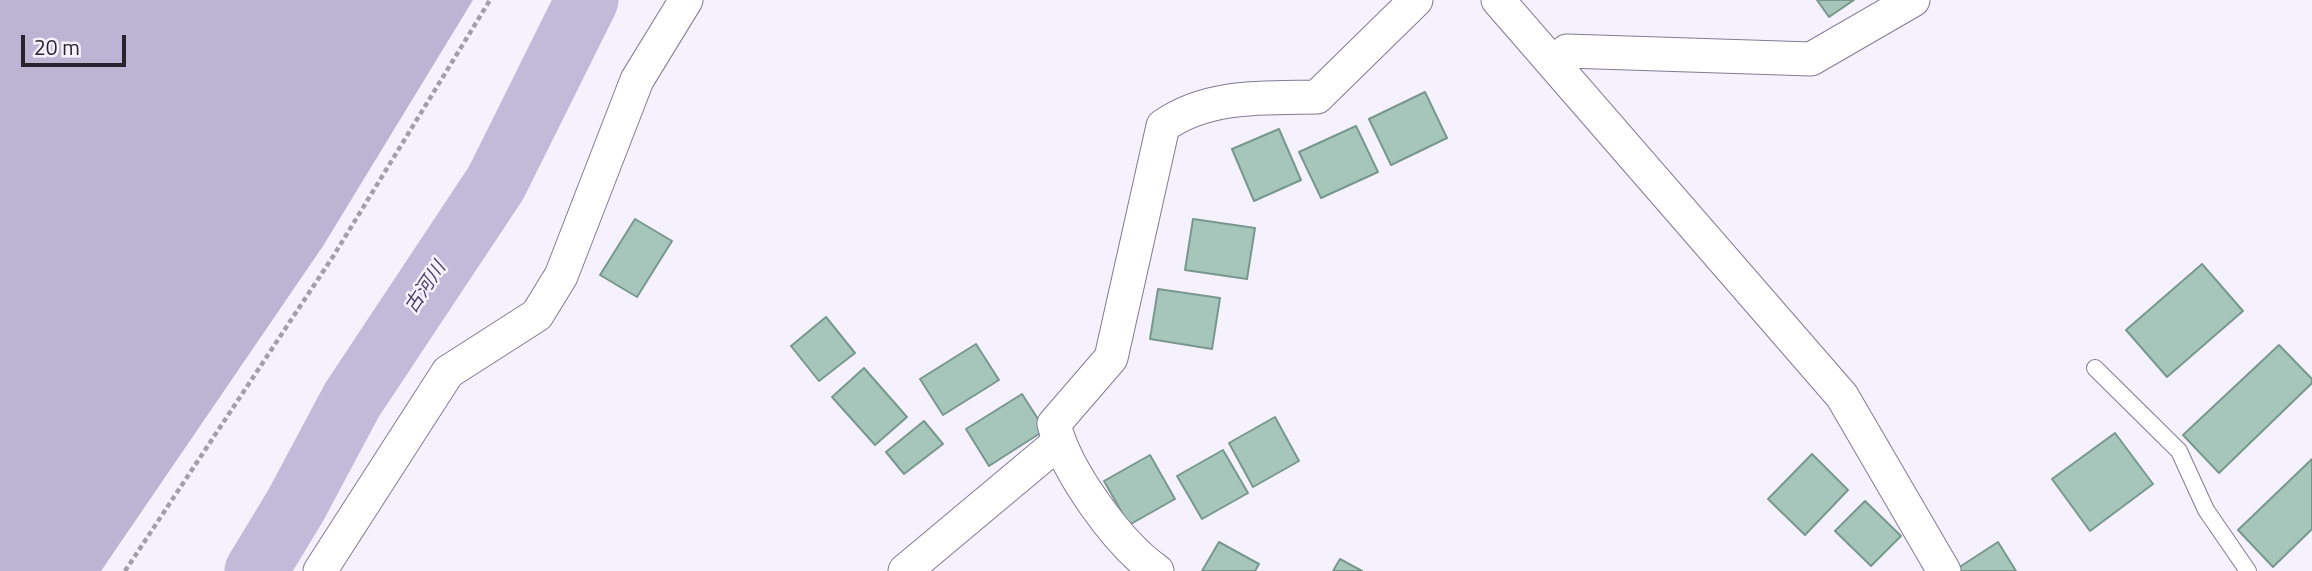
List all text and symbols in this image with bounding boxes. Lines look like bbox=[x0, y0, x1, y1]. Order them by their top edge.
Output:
scale bar bbox=[24, 21, 130, 65]
text: 20 m bbox=[34, 31, 80, 63]
water label: 古河川 bbox=[401, 258, 451, 318]

